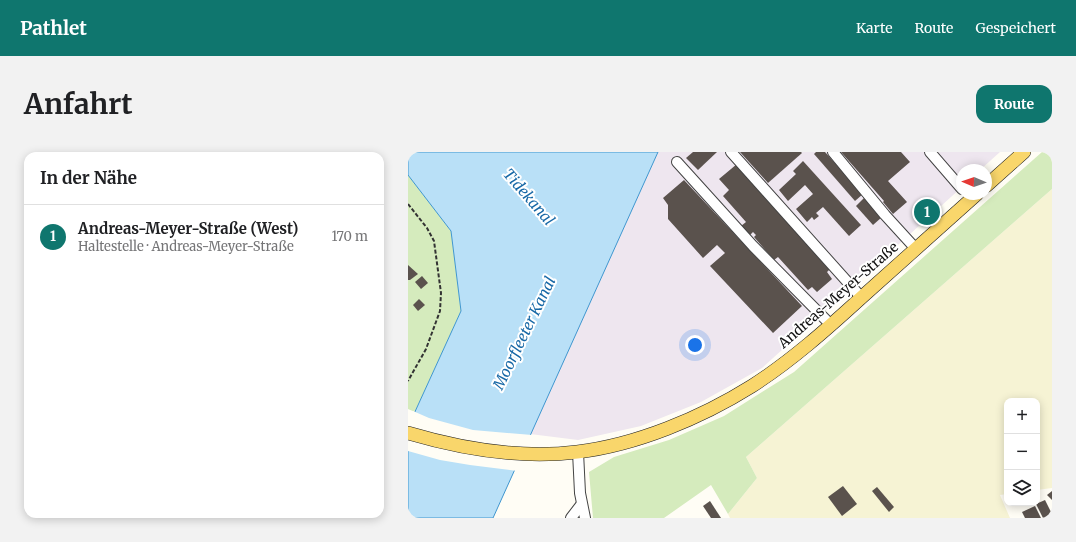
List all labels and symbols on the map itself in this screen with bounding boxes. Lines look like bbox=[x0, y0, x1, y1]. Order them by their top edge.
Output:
north arrow bbox=[956, 164, 992, 200]
water label: Tidekanal bbox=[499, 165, 559, 229]
pin: 1 bbox=[914, 197, 940, 227]
street label: Andreas-Meyer-Straße bbox=[773, 238, 902, 353]
water label: Moorfleeter Kanal bbox=[488, 273, 560, 394]
your location bbox=[685, 335, 705, 355]

